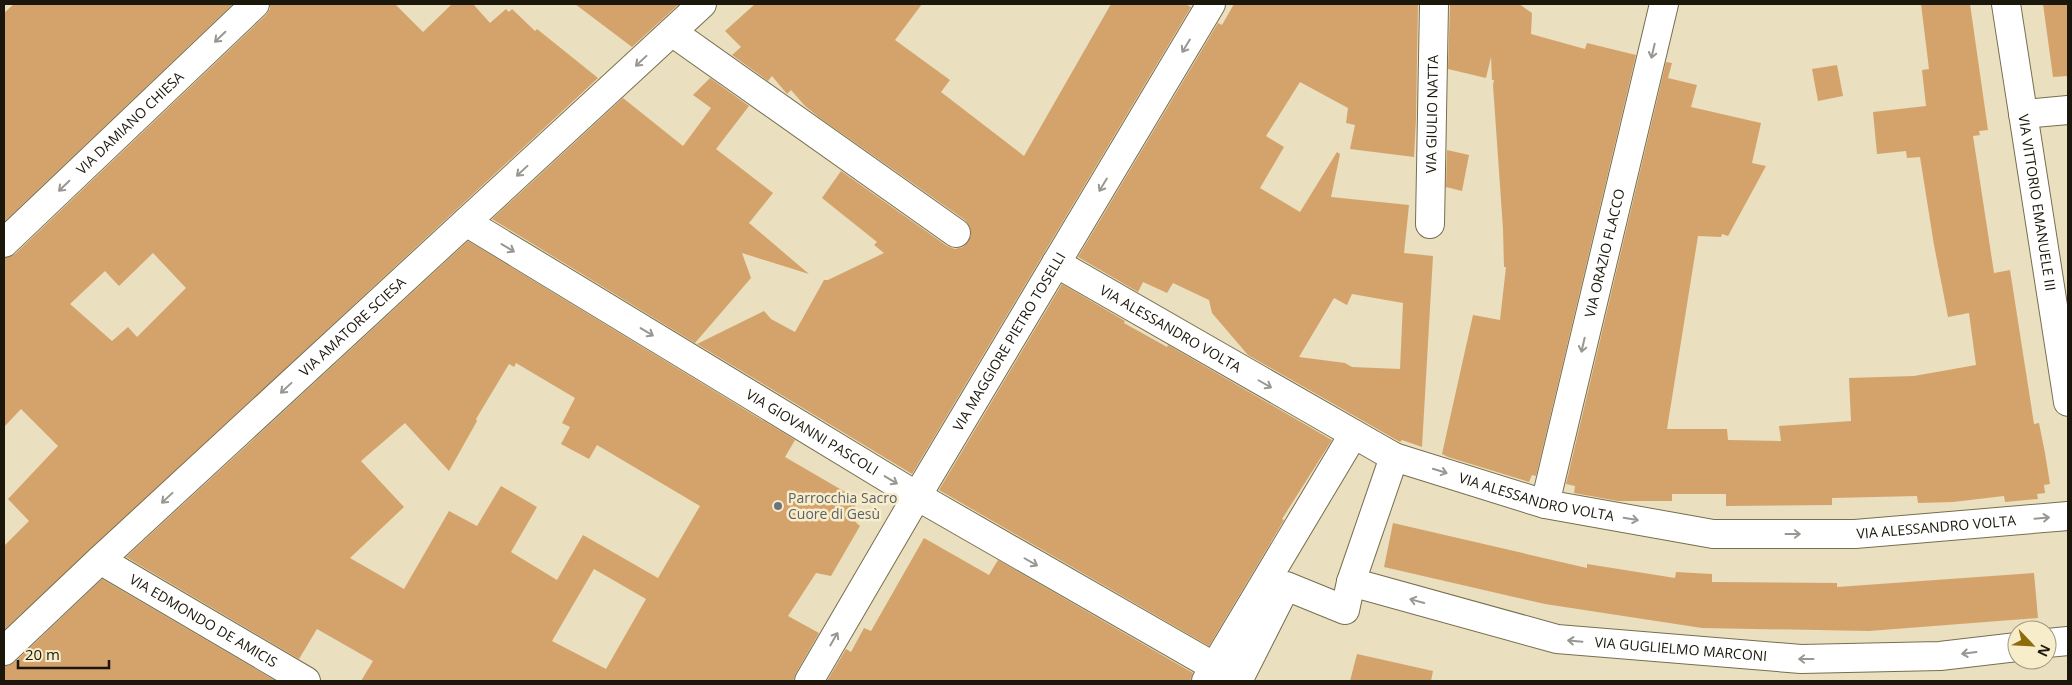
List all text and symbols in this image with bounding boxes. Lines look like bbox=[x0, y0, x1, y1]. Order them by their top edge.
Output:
one-way arrow bbox=[213, 31, 226, 43]
one-way arrow bbox=[1180, 38, 1190, 52]
one-way arrow bbox=[1648, 43, 1657, 59]
street label: VIA GIULIO NATTA bbox=[1421, 54, 1442, 173]
one-way arrow bbox=[634, 55, 647, 67]
street label: VIA DAMIANO CHIESA bbox=[72, 67, 188, 178]
street label: VIA VITTORIO EMANUELE III bbox=[2014, 113, 2061, 292]
one-way arrow bbox=[515, 165, 528, 177]
one-way arrow bbox=[1097, 178, 1107, 192]
one-way arrow bbox=[58, 180, 70, 192]
street label: VIA ORAZIO FLACCO bbox=[1580, 187, 1629, 319]
one-way arrow bbox=[501, 243, 515, 253]
street label: VIA MAGGIORE PIETRO TOSELLI bbox=[948, 249, 1070, 434]
street label: VIA AMATORE SCIESA bbox=[295, 272, 410, 380]
street label: VIA ALESSANDRO VOLTA bbox=[1097, 280, 1245, 376]
one-way arrow bbox=[640, 327, 654, 337]
one-way arrow bbox=[1578, 337, 1587, 353]
one-way arrow bbox=[1257, 379, 1272, 389]
one-way arrow bbox=[280, 382, 293, 394]
street label: VIA GIOVANNI PASCOLI bbox=[743, 384, 882, 479]
one-way arrow bbox=[1432, 467, 1448, 477]
street label: VIA ALESSANDRO VOLTA bbox=[1457, 468, 1616, 525]
one-way arrow bbox=[883, 475, 897, 485]
place label: Parrocchia Sacro Cuore di Gesù bbox=[788, 488, 897, 523]
one-way arrow bbox=[160, 493, 173, 504]
marker: Parrocchia Sacro Cuore di Gesù bbox=[772, 500, 784, 512]
street label: VIA ALESSANDRO VOLTA bbox=[1856, 510, 2017, 543]
one-way arrow bbox=[2034, 513, 2050, 523]
one-way arrow bbox=[1623, 515, 1639, 525]
one-way arrow bbox=[1784, 529, 1800, 539]
one-way arrow bbox=[1024, 557, 1038, 567]
street label: VIA EDMONDO DE AMICIS bbox=[126, 569, 281, 671]
one-way arrow bbox=[1410, 595, 1426, 605]
north arrow bbox=[2007, 620, 2057, 670]
street label: VIA GUGLIELMO MARCONI bbox=[1594, 632, 1768, 665]
one-way arrow bbox=[829, 633, 839, 647]
one-way arrow bbox=[1567, 636, 1583, 645]
scale bar bbox=[18, 638, 109, 670]
text: N bbox=[2033, 642, 2055, 660]
text: 20 m bbox=[25, 644, 60, 664]
one-way arrow bbox=[1961, 648, 1977, 658]
one-way arrow bbox=[1799, 654, 1815, 664]

